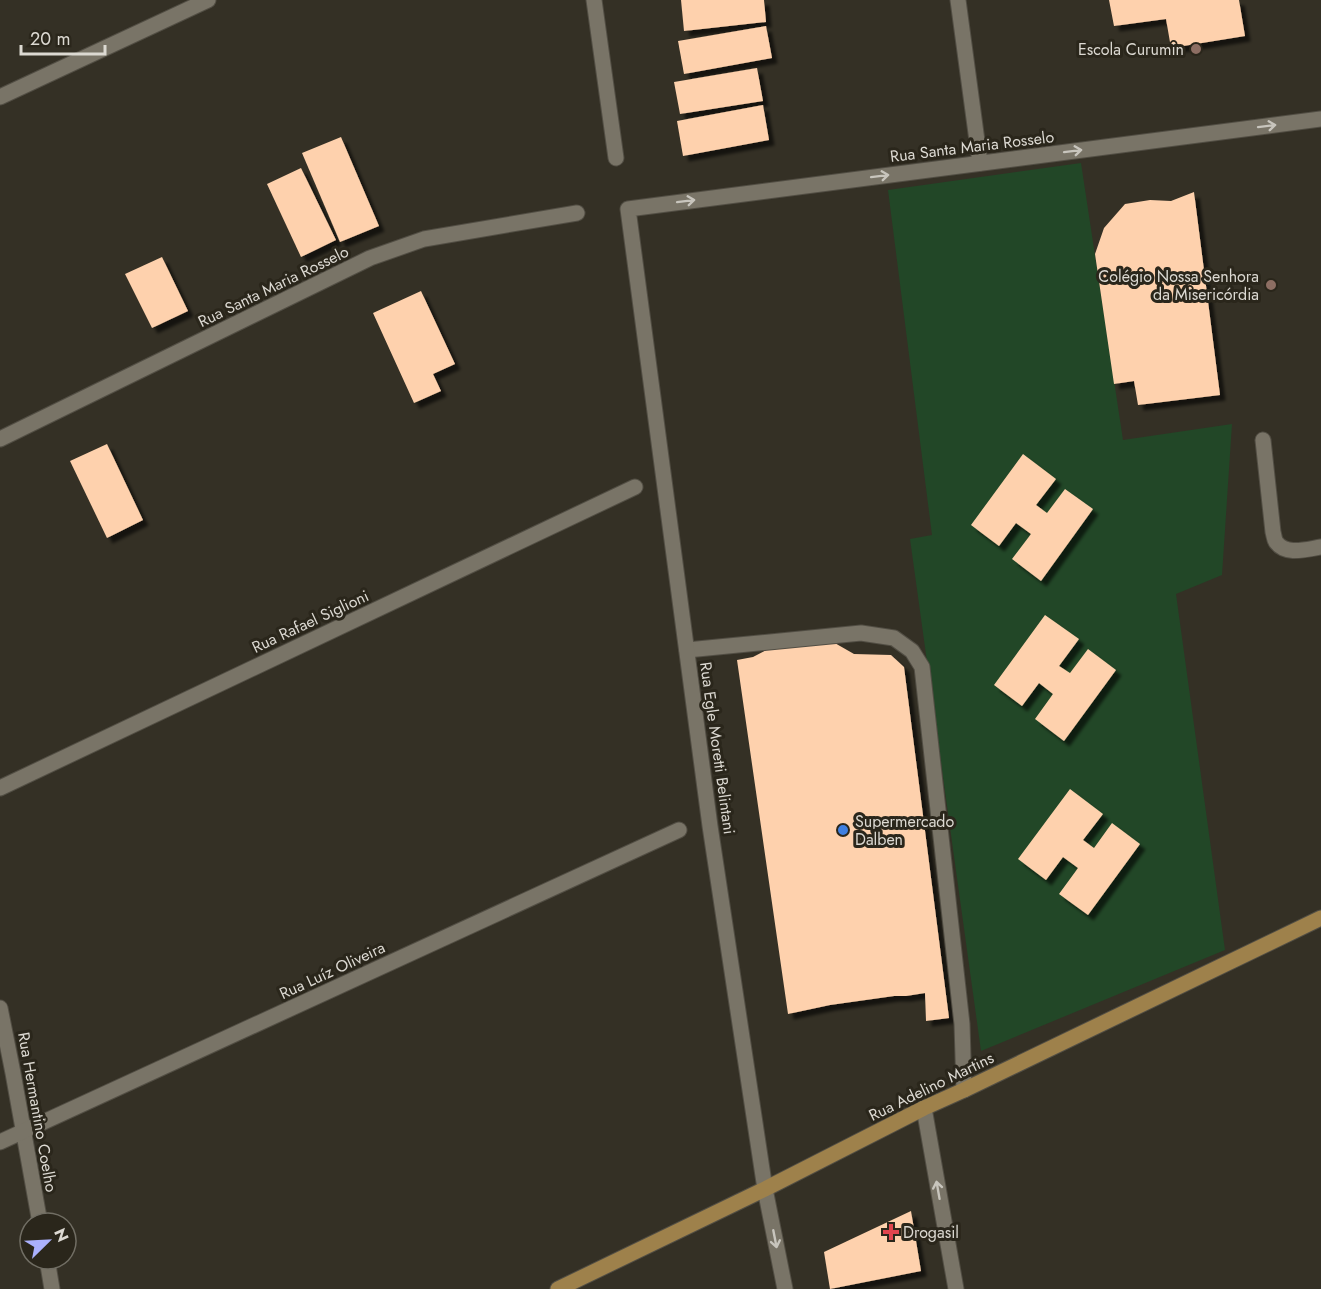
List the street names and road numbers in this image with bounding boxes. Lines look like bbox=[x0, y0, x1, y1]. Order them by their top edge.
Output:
street label: Rua Santa Maria Rosselo bbox=[889, 125, 1056, 168]
street label: Rua Santa Maria Rosselo bbox=[194, 240, 353, 333]
street label: Rua Rafael Siglioni bbox=[248, 584, 372, 659]
street label: Rua Egle Moretti Belintani bbox=[694, 660, 741, 836]
street label: Rua Luíz Oliveira bbox=[276, 936, 389, 1005]
street label: Rua Hermantino Coelho bbox=[12, 1030, 63, 1194]
street label: Rua Adelino Martins bbox=[865, 1046, 998, 1127]

